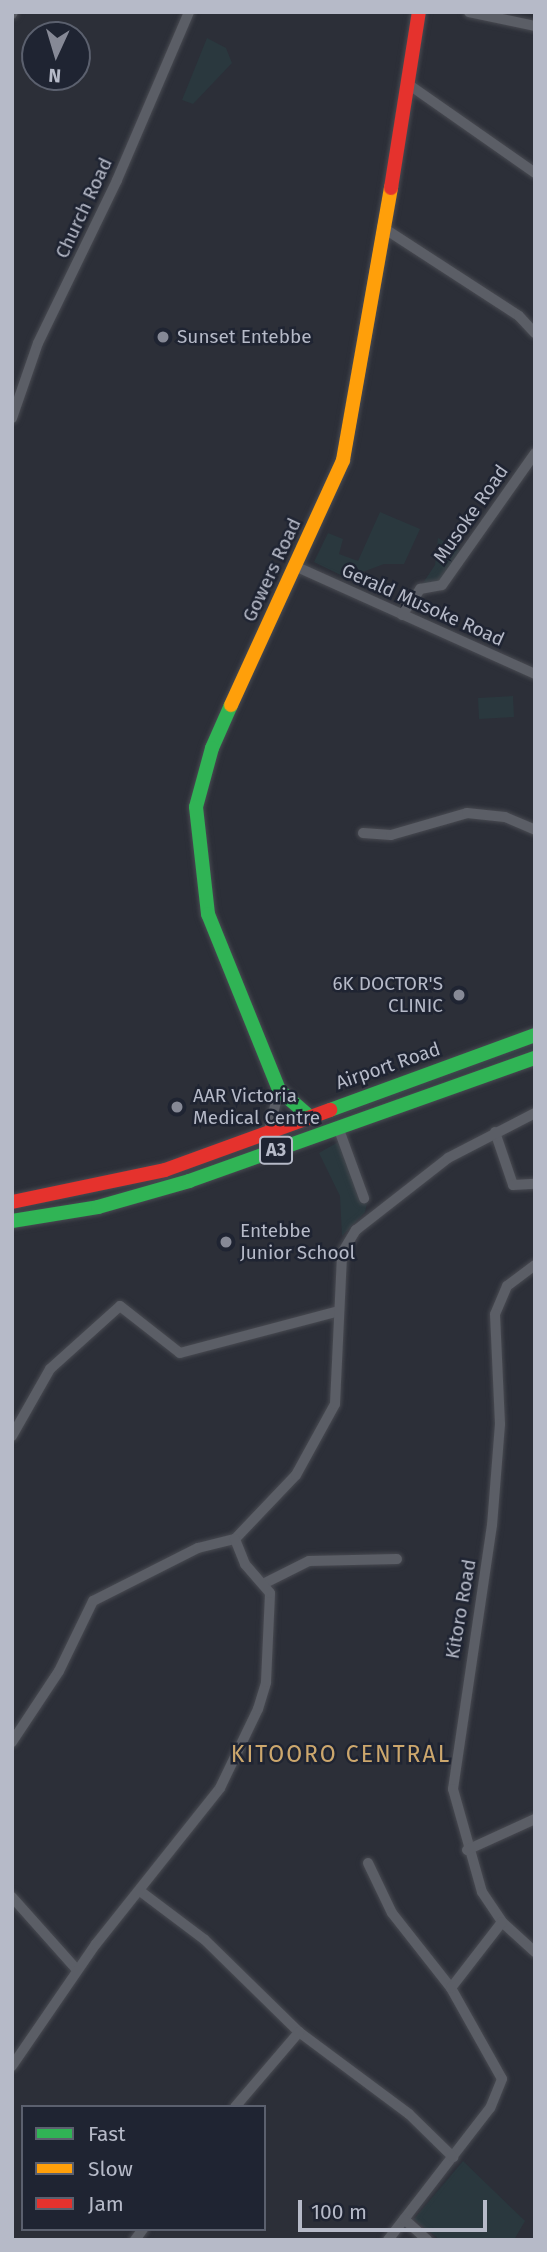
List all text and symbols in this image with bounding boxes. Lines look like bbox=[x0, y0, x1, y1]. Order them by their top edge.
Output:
north arrow bbox=[21, 21, 91, 91]
text: N bbox=[48, 64, 62, 87]
street label: Church Road bbox=[51, 154, 117, 262]
place label: Sunset Entebbe bbox=[177, 326, 312, 348]
marker: Sunset Entebbe bbox=[155, 329, 171, 345]
street label: Musoke Road bbox=[429, 461, 513, 567]
street label: Gowers Road bbox=[238, 515, 306, 625]
street label: Gerald Musoke Road bbox=[338, 559, 508, 651]
place label: 6K DOCTOR'S CLINIC bbox=[332, 973, 443, 1017]
marker: 6K DOCTOR'S CLINIC bbox=[449, 985, 469, 1005]
street label: Airport Road bbox=[333, 1037, 443, 1095]
place label: AAR Victoria Medical Centre bbox=[193, 1085, 320, 1129]
marker: AAR Victoria Medical Centre bbox=[167, 1097, 187, 1117]
road number: A3 bbox=[258, 1135, 294, 1164]
place label: Entebbe Junior School bbox=[240, 1220, 355, 1264]
marker: Entebbe Junior School bbox=[218, 1234, 234, 1250]
street label: Kitoro Road bbox=[441, 1557, 481, 1661]
district label: KITOORO CENTRAL bbox=[233, 1740, 449, 1768]
legend bbox=[21, 2105, 266, 2231]
text: Fast bbox=[88, 2121, 126, 2147]
text: Slow bbox=[88, 2156, 133, 2182]
scale bar bbox=[302, 2186, 491, 2230]
text: Jam bbox=[88, 2191, 124, 2217]
text: 100 m bbox=[311, 2199, 367, 2225]

